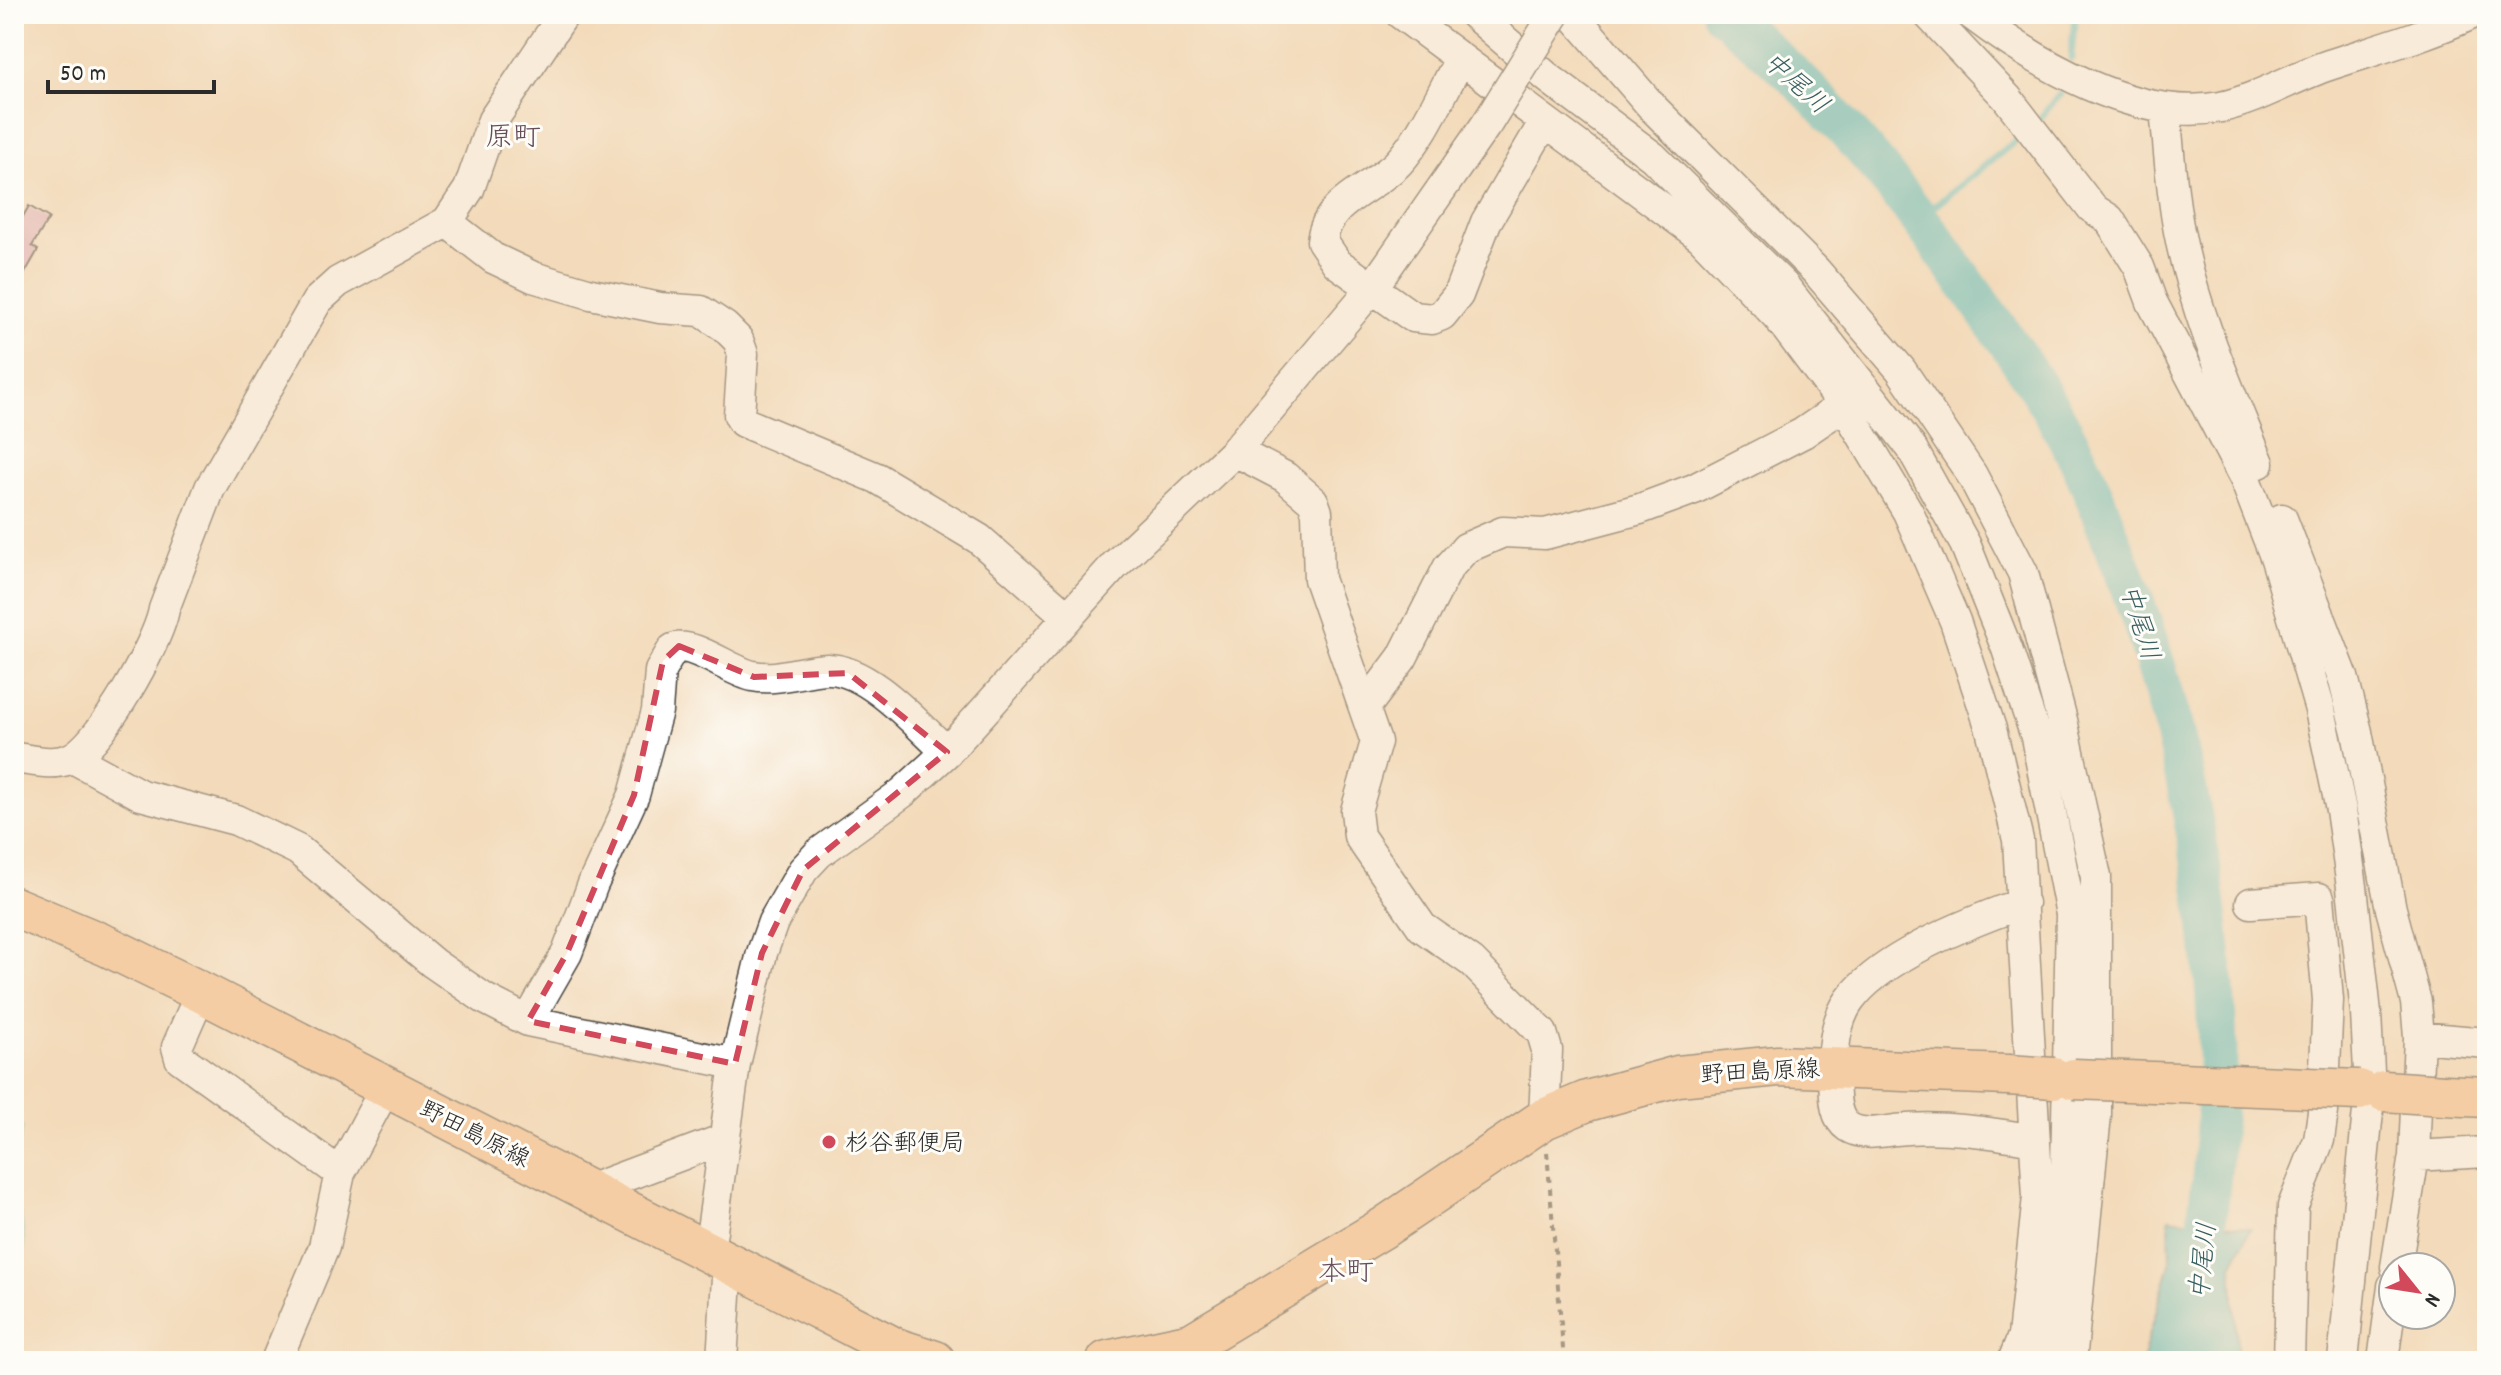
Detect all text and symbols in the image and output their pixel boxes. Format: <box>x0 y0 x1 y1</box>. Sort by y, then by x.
scale bar <box>48 44 214 94</box>
water label: 中尾川 <box>1753 45 1836 124</box>
text: 50 m <box>60 58 106 92</box>
district label: 原町 <box>485 120 541 160</box>
water label: 中尾川 <box>2109 580 2167 666</box>
street label: 野田島原線 <box>1699 1054 1821 1094</box>
street label: 野田島原線 <box>412 1093 535 1178</box>
place label: 杉谷郵便局 <box>845 1128 965 1162</box>
marker: 杉谷郵便局 <box>820 1133 838 1151</box>
water label: 中尾川 <box>2183 1221 2228 1302</box>
north arrow <box>2377 1251 2457 1331</box>
district label: 本町 <box>1318 1255 1374 1295</box>
text: N <box>2415 1287 2447 1312</box>

